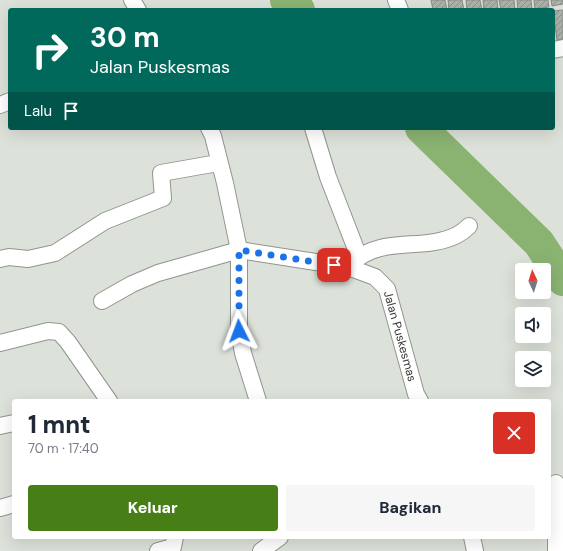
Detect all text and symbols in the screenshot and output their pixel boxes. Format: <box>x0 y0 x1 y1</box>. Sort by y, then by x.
text: 30 m <box>90 19 160 56</box>
icon: right <box>24 24 76 76</box>
text: Jalan Puskesmas <box>90 55 230 79</box>
icon: arrive <box>60 100 82 122</box>
text: Lalu <box>24 101 52 121</box>
pin <box>317 248 351 282</box>
icon: arrive <box>323 254 345 276</box>
north arrow <box>515 263 551 299</box>
map controls <box>515 263 551 387</box>
street label: Jalan Puskesmas <box>380 289 420 383</box>
button: sound <box>515 307 551 343</box>
position arrow <box>218 310 260 352</box>
button: layers <box>515 351 551 387</box>
text: 1 mnt <box>28 409 91 440</box>
button: close <box>493 412 535 454</box>
text: 70 m · 17:40 <box>28 440 99 457</box>
button: Keluar <box>28 485 278 531</box>
button: Bagikan <box>286 485 535 531</box>

